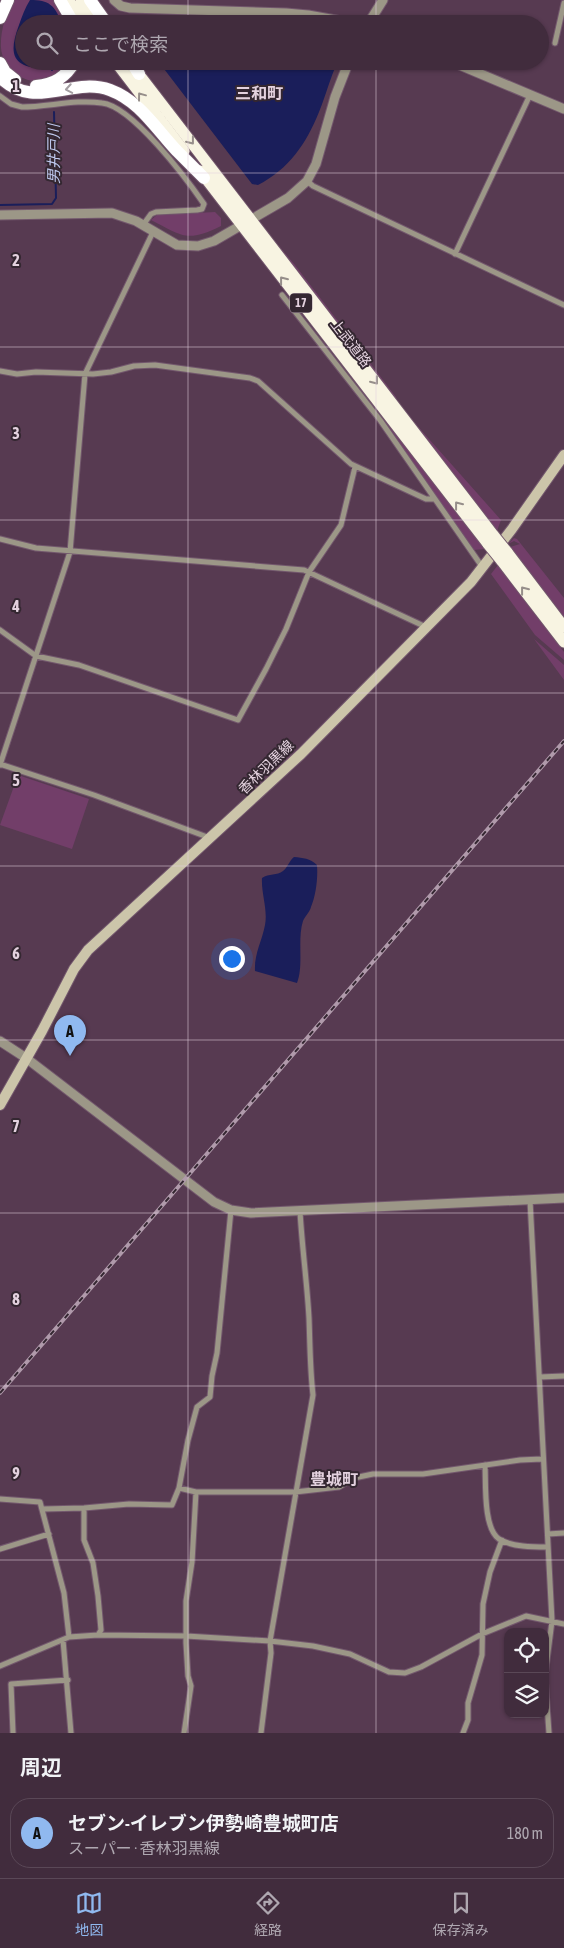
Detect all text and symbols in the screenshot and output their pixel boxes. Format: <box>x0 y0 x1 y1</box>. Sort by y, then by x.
search box <box>15 15 549 70</box>
icon: search <box>33 29 61 57</box>
text: ここで検索 <box>73 33 168 55</box>
text: 1 <box>12 77 20 95</box>
one-way arrow <box>65 84 74 94</box>
district label: 三和町 <box>235 84 283 102</box>
one-way arrow <box>139 93 147 102</box>
water label: 男井戸川 <box>45 122 62 184</box>
one-way arrow <box>185 135 193 144</box>
text: 2 <box>12 251 20 269</box>
one-way arrow <box>280 276 289 286</box>
road number: 17 <box>290 294 312 312</box>
street label: 上武道路 <box>327 316 375 370</box>
one-way arrow <box>369 375 377 384</box>
text: 3 <box>12 424 20 442</box>
one-way arrow <box>455 501 464 511</box>
one-way arrow <box>521 587 529 596</box>
text: 4 <box>11 597 20 615</box>
street label: 香林羽黒線 <box>235 737 297 797</box>
text: 5 <box>12 771 20 789</box>
text: 6 <box>12 944 20 962</box>
your location <box>219 946 245 972</box>
pin: A <box>54 1015 86 1056</box>
text: 7 <box>12 1117 20 1135</box>
text: 8 <box>12 1290 20 1308</box>
text: 9 <box>12 1464 20 1482</box>
district label: 豊城町 <box>310 1470 358 1488</box>
map controls <box>504 1628 549 1718</box>
button: locate <box>504 1628 549 1673</box>
button: layers <box>504 1673 549 1718</box>
text: 周辺 <box>20 1755 62 1779</box>
text: セブン-イレブン伊勢崎豊城町店 <box>68 1812 339 1834</box>
text: A <box>33 1824 41 1842</box>
text: 180 m <box>507 1824 543 1842</box>
text: スーパー · 香林羽黒線 <box>68 1839 220 1857</box>
tab: 地図 <box>75 1889 103 1939</box>
tab: 経路 <box>254 1889 282 1939</box>
tab: 保存済み <box>433 1889 489 1939</box>

